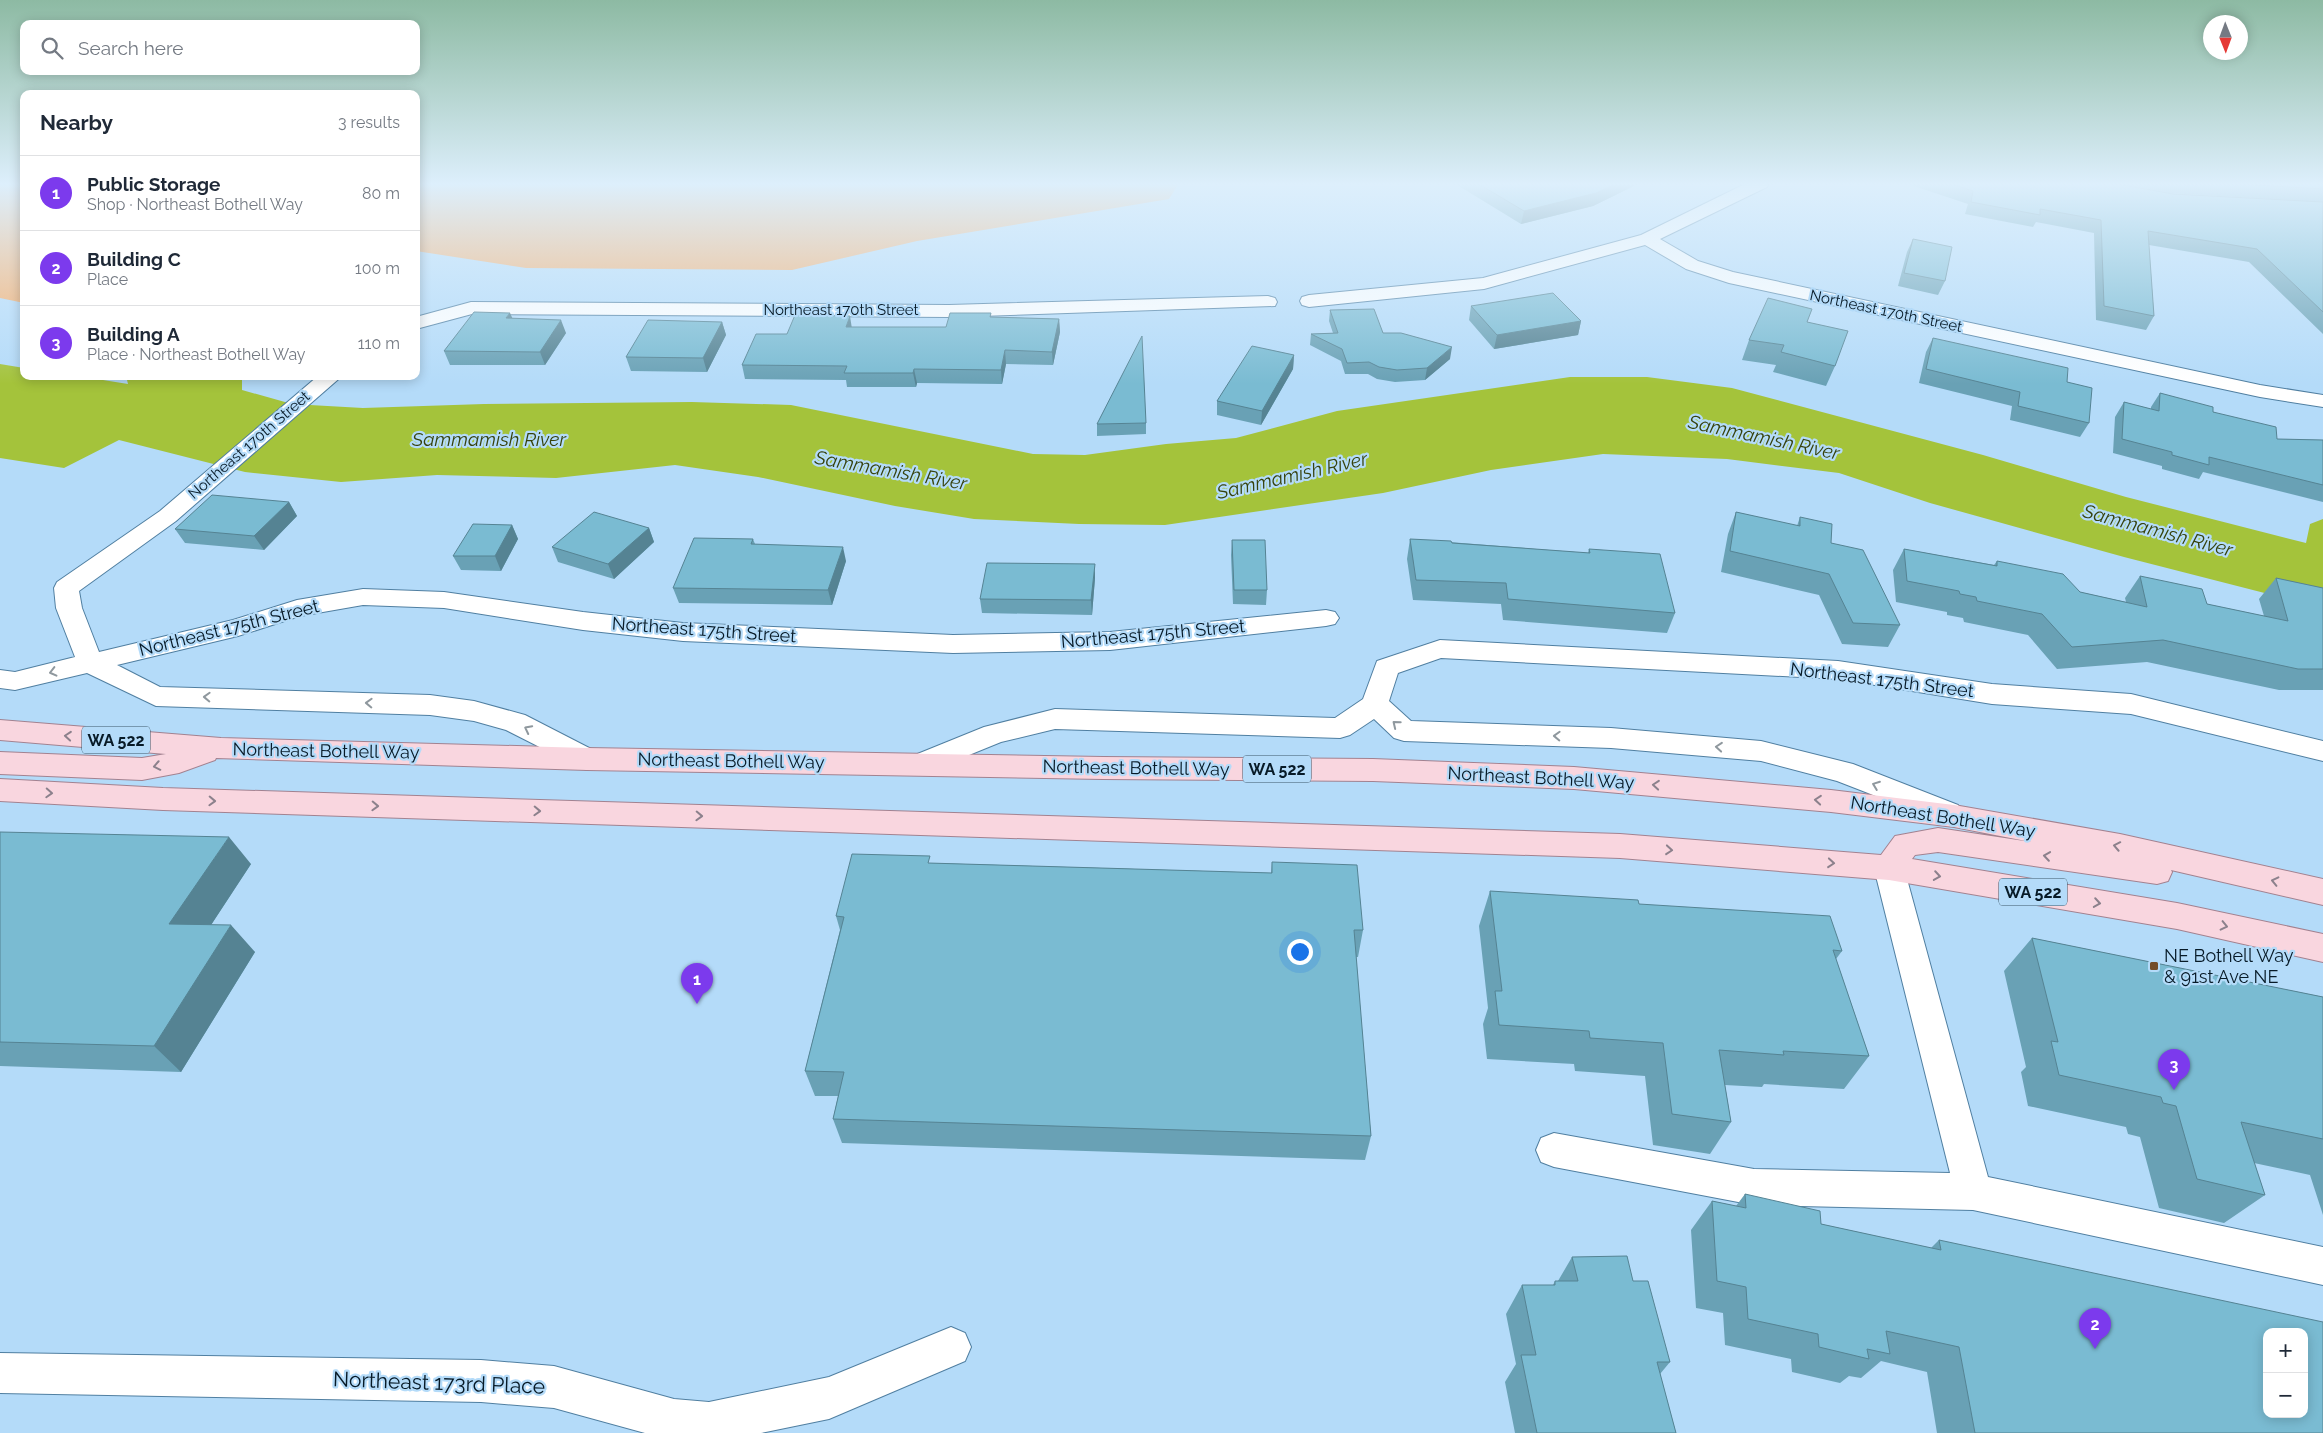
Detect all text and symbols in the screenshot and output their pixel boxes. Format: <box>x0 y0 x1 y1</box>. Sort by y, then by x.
north arrow <box>2203 15 2248 60</box>
search box <box>20 20 420 75</box>
icon: search <box>38 34 66 62</box>
text: Search here <box>78 37 184 59</box>
text: Nearby <box>40 110 113 135</box>
text: 3 results <box>338 113 400 132</box>
text: Public Storage <box>87 173 221 195</box>
text: 1 <box>52 184 60 203</box>
text: 80 m <box>362 184 400 203</box>
text: Shop · Northeast Bothell Way <box>87 195 303 214</box>
text: Building C <box>87 248 181 270</box>
text: 2 <box>51 259 61 278</box>
text: 100 m <box>355 259 400 278</box>
text: Place <box>87 270 128 289</box>
street label: Northeast 170th Street <box>1808 286 1964 336</box>
street label: Northeast 170th Street <box>763 301 919 319</box>
text: Building A <box>87 323 180 345</box>
text: 3 <box>52 334 60 353</box>
text: 110 m <box>358 334 400 353</box>
text: Place · Northeast Bothell Way <box>87 345 306 364</box>
street label: Northeast 170th Street <box>185 387 313 503</box>
water label: Sammamish River <box>1685 410 1843 464</box>
water label: Sammamish River <box>411 428 567 450</box>
water label: Sammamish River <box>812 446 970 494</box>
water label: Sammamish River <box>1214 447 1371 503</box>
water label: Sammamish River <box>2080 499 2237 561</box>
street label: Northeast 175th Street <box>137 595 321 660</box>
street label: Northeast 175th Street <box>611 613 797 646</box>
street label: Northeast 175th Street <box>1060 615 1246 652</box>
street label: Northeast 175th Street <box>1789 658 1975 701</box>
one-way arrow <box>48 666 57 677</box>
one-way arrow <box>202 692 210 703</box>
one-way arrow <box>365 697 373 708</box>
one-way arrow <box>1393 721 1402 730</box>
one-way arrow <box>524 725 533 735</box>
road number: WA 522 <box>82 726 150 754</box>
one-way arrow <box>63 731 71 742</box>
one-way arrow <box>1552 731 1560 742</box>
street label: Northeast Bothell Way <box>232 738 420 763</box>
one-way arrow <box>1714 742 1722 753</box>
street label: Northeast Bothell Way <box>637 748 825 773</box>
street label: Northeast Bothell Way <box>1042 755 1230 780</box>
road number: WA 522 <box>1243 756 1311 782</box>
one-way arrow <box>153 761 162 771</box>
street label: Northeast Bothell Way <box>1447 762 1635 793</box>
one-way arrow <box>1652 780 1660 791</box>
one-way arrow <box>1872 781 1881 791</box>
one-way arrow <box>45 787 53 798</box>
street label: Northeast Bothell Way <box>1849 792 2037 842</box>
one-way arrow <box>1814 794 1822 805</box>
one-way arrow <box>208 796 216 806</box>
one-way arrow <box>371 801 379 811</box>
one-way arrow <box>533 806 541 817</box>
one-way arrow <box>696 811 704 822</box>
one-way arrow <box>2112 841 2121 852</box>
one-way arrow <box>1665 844 1673 855</box>
one-way arrow <box>2043 851 2051 862</box>
one-way arrow <box>1827 857 1835 868</box>
one-way arrow <box>1933 870 1941 881</box>
one-way arrow <box>2271 876 2280 887</box>
road number: WA 522 <box>1999 879 2067 906</box>
one-way arrow <box>2093 897 2101 907</box>
one-way arrow <box>2220 920 2229 931</box>
your location <box>1287 939 1313 965</box>
place label: NE Bothell Way & 91st Ave NE <box>2164 945 2294 987</box>
marker: NE Bothell Way & 91st Ave NE <box>2148 960 2160 972</box>
pin: 1 <box>681 963 713 1004</box>
pin: 3 <box>2158 1049 2190 1090</box>
pin: 2 <box>2079 1308 2111 1349</box>
map controls <box>2263 1328 2308 1418</box>
button: + <box>2263 1328 2308 1373</box>
street label: Northeast 173rd Place <box>333 1366 546 1399</box>
button: − <box>2263 1373 2308 1418</box>

